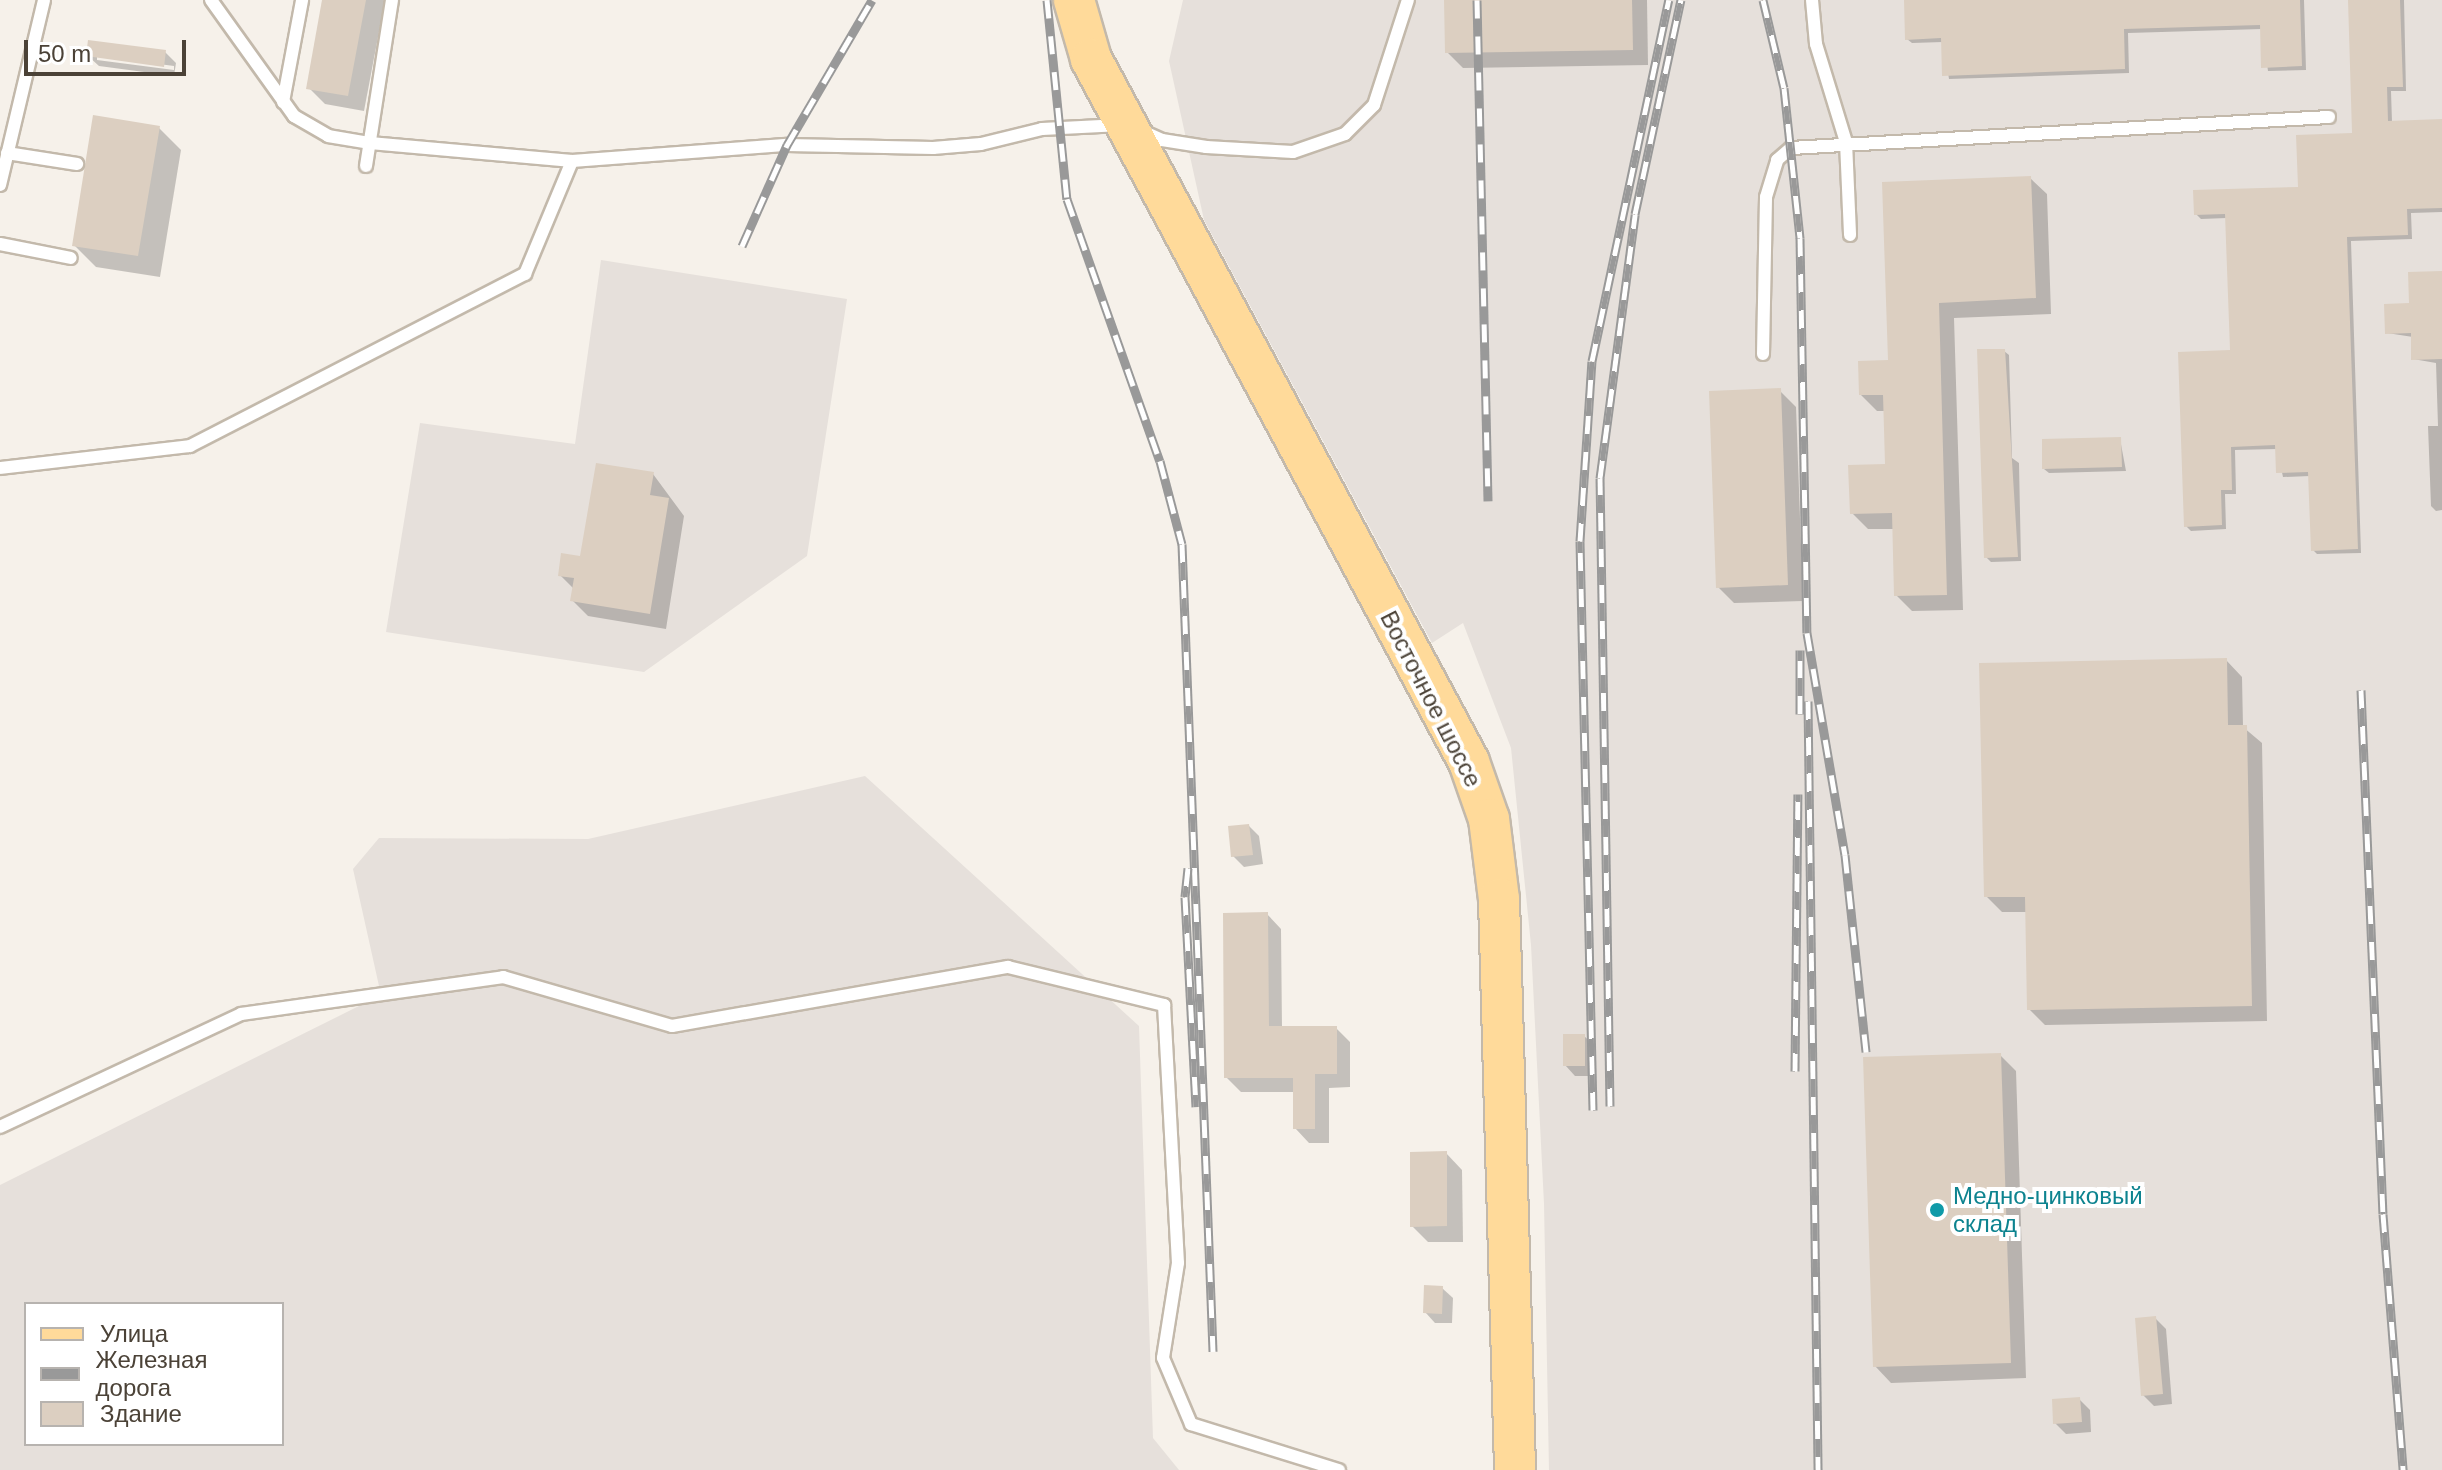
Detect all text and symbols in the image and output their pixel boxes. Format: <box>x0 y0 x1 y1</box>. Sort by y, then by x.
scale bar <box>28 24 190 74</box>
text: 50 m <box>38 40 91 67</box>
street label: Восточное шоссе <box>1374 606 1488 792</box>
place label: Медно-цинковый склад <box>1953 1182 2143 1238</box>
marker: Медно-цинковый склад <box>1928 1201 1946 1219</box>
legend <box>24 1302 284 1446</box>
text: Улица <box>100 1320 168 1347</box>
text: Железная дорога <box>96 1346 207 1401</box>
text: Здание <box>100 1400 182 1427</box>

